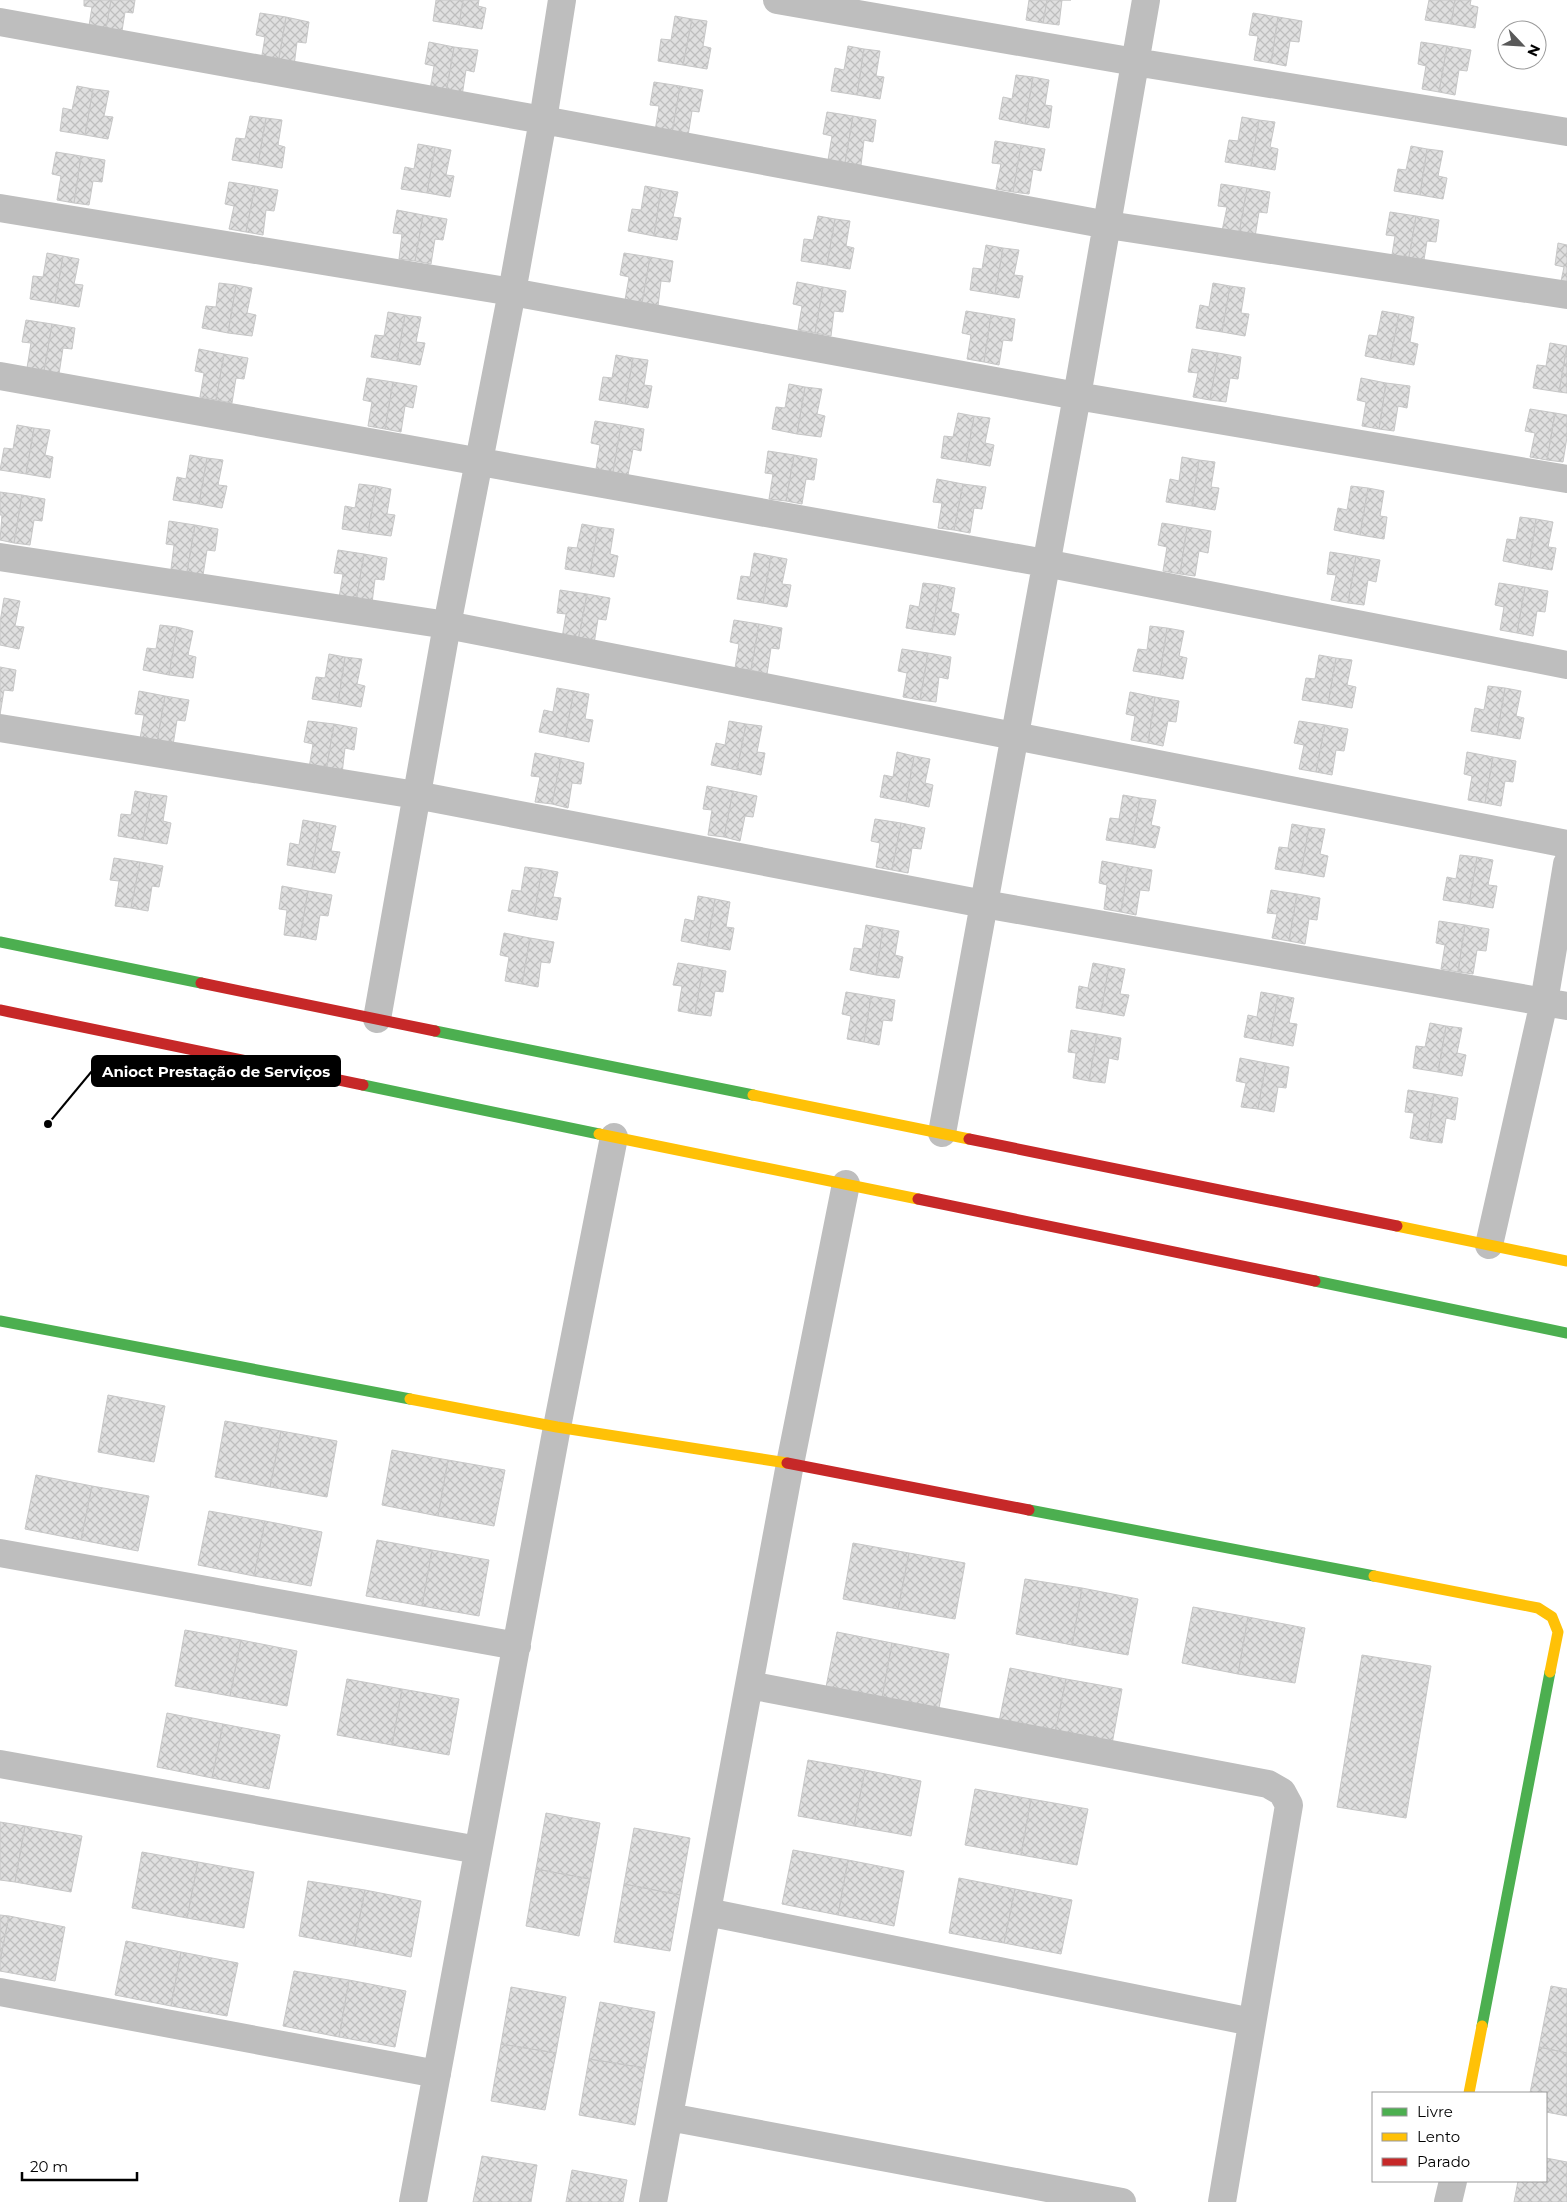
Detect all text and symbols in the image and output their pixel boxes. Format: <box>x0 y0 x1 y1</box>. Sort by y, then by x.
north arrow <box>1497 20 1547 70</box>
text: N <box>1523 42 1544 59</box>
callout: Anioct Prestação de Serviços <box>92 1056 340 1086</box>
text: Anioct Prestação de Serviços <box>101 1062 330 1081</box>
legend <box>1372 2092 1547 2182</box>
text: Livre <box>1417 2102 1453 2121</box>
text: Lento <box>1417 2127 1460 2146</box>
scale bar <box>22 2150 138 2182</box>
text: Parado <box>1417 2152 1470 2171</box>
text: 20 m <box>30 2157 68 2176</box>

